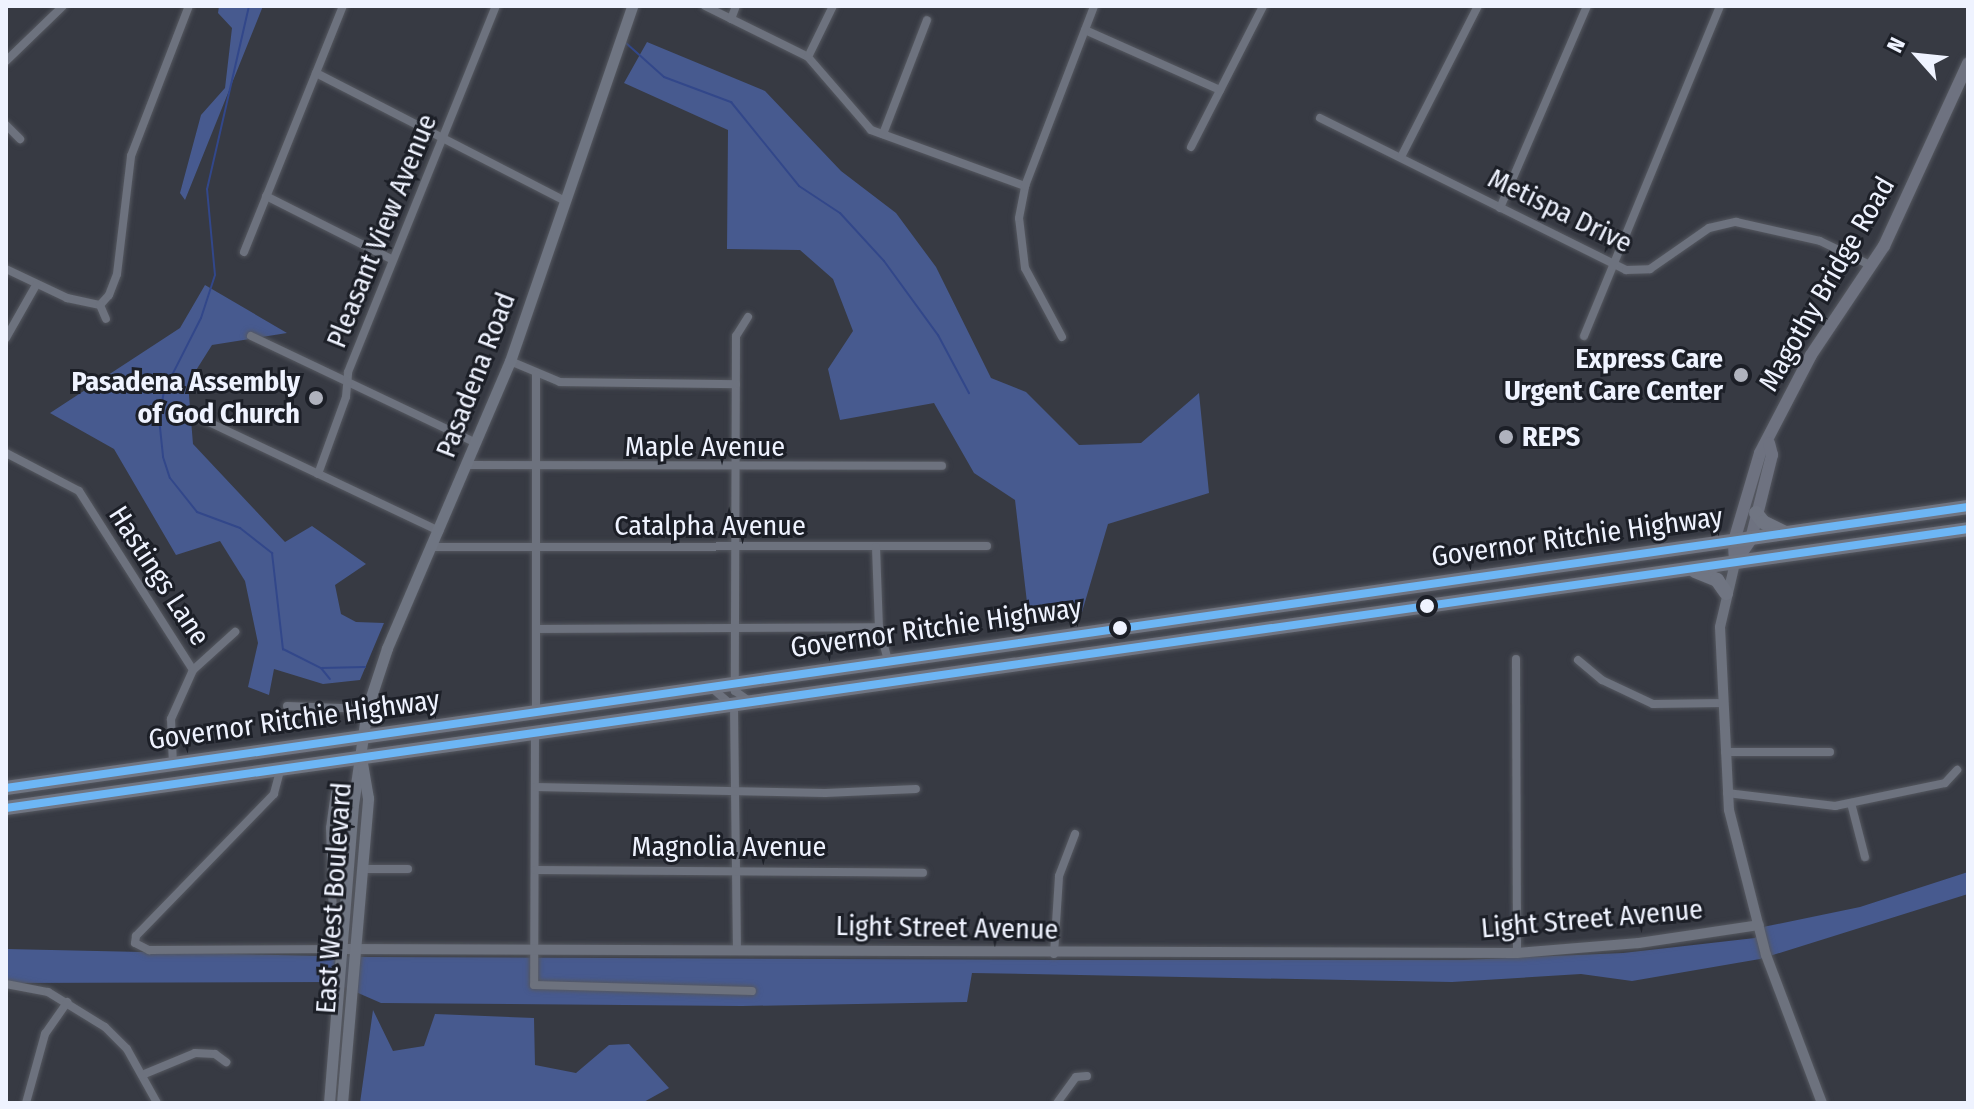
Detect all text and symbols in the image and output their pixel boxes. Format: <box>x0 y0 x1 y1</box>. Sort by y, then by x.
north arrow <box>1878 16 1958 96</box>
text: N <box>1881 33 1911 57</box>
street label: Pleasant View Avenue <box>320 109 444 353</box>
street label: Metispa Drive <box>1482 162 1638 260</box>
street label: Magothy Bridge Road <box>1752 171 1902 397</box>
street label: Pasadena Road <box>429 288 523 462</box>
place label: Express Care Urgent Care Center <box>1504 342 1723 408</box>
marker: Express Care Urgent Care Center <box>1730 364 1752 386</box>
place label: Pasadena Assembly of God Church <box>71 365 300 431</box>
marker: Pasadena Assembly of God Church <box>307 389 325 407</box>
place label: REPS <box>1522 420 1580 454</box>
marker: REPS <box>1497 428 1515 446</box>
street label: Maple Avenue <box>625 430 785 464</box>
street label: Hastings Lane <box>101 500 217 652</box>
street label: Governor Ritchie Highway <box>1429 500 1725 574</box>
street label: Catalpha Avenue <box>614 509 806 543</box>
street label: Governor Ritchie Highway <box>788 591 1084 665</box>
unlabelled marker <box>1419 598 1435 614</box>
unlabelled marker <box>1112 620 1128 636</box>
street label: Governor Ritchie Highway <box>146 683 442 757</box>
street label: East West Boulevard <box>309 781 359 1015</box>
street label: Magnolia Avenue <box>632 830 826 864</box>
street label: Light Street Avenue <box>1480 893 1704 945</box>
street label: Light Street Avenue <box>835 909 1059 947</box>

